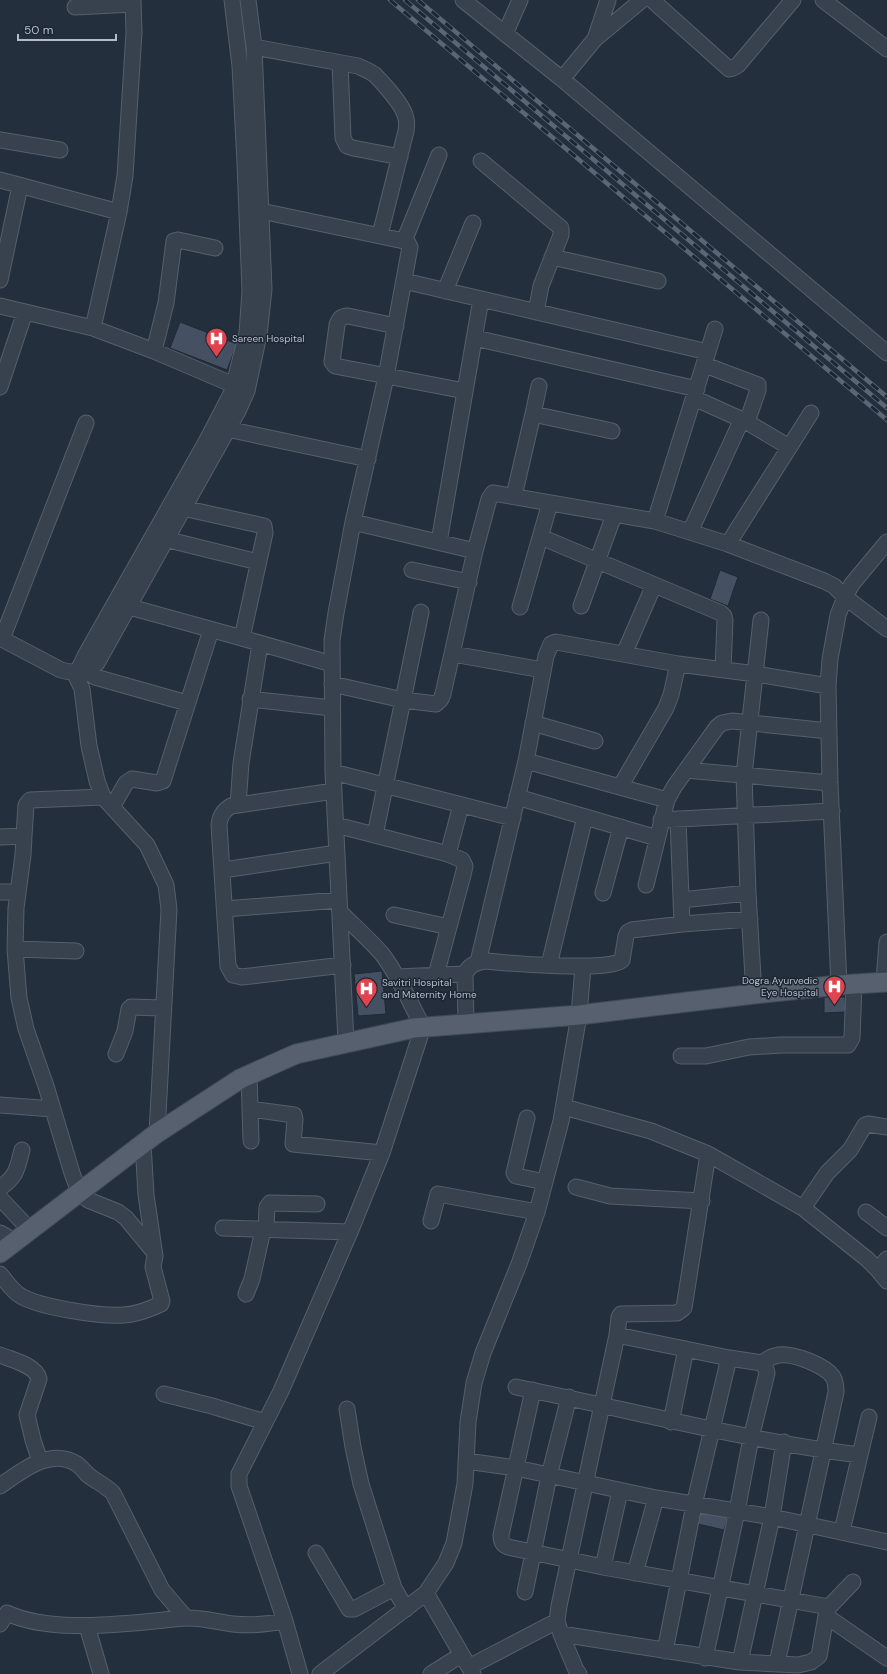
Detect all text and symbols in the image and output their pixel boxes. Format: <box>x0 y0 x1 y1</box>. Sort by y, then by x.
scale bar <box>18 16 116 42</box>
text: 50 m <box>24 22 53 38</box>
hospital icon: Sareen Hospital <box>203 325 229 358</box>
place label: Sareen Hospital <box>232 332 305 345</box>
hospital icon: Dogra Ayurvedic Eye Hospital <box>821 973 847 1006</box>
place label: Dogra Ayurvedic Eye Hospital <box>742 974 818 999</box>
hospital icon: Savitri Hospital and Maternity Home <box>354 975 380 1008</box>
place label: Savitri Hospital and Maternity Home <box>382 976 477 1001</box>

